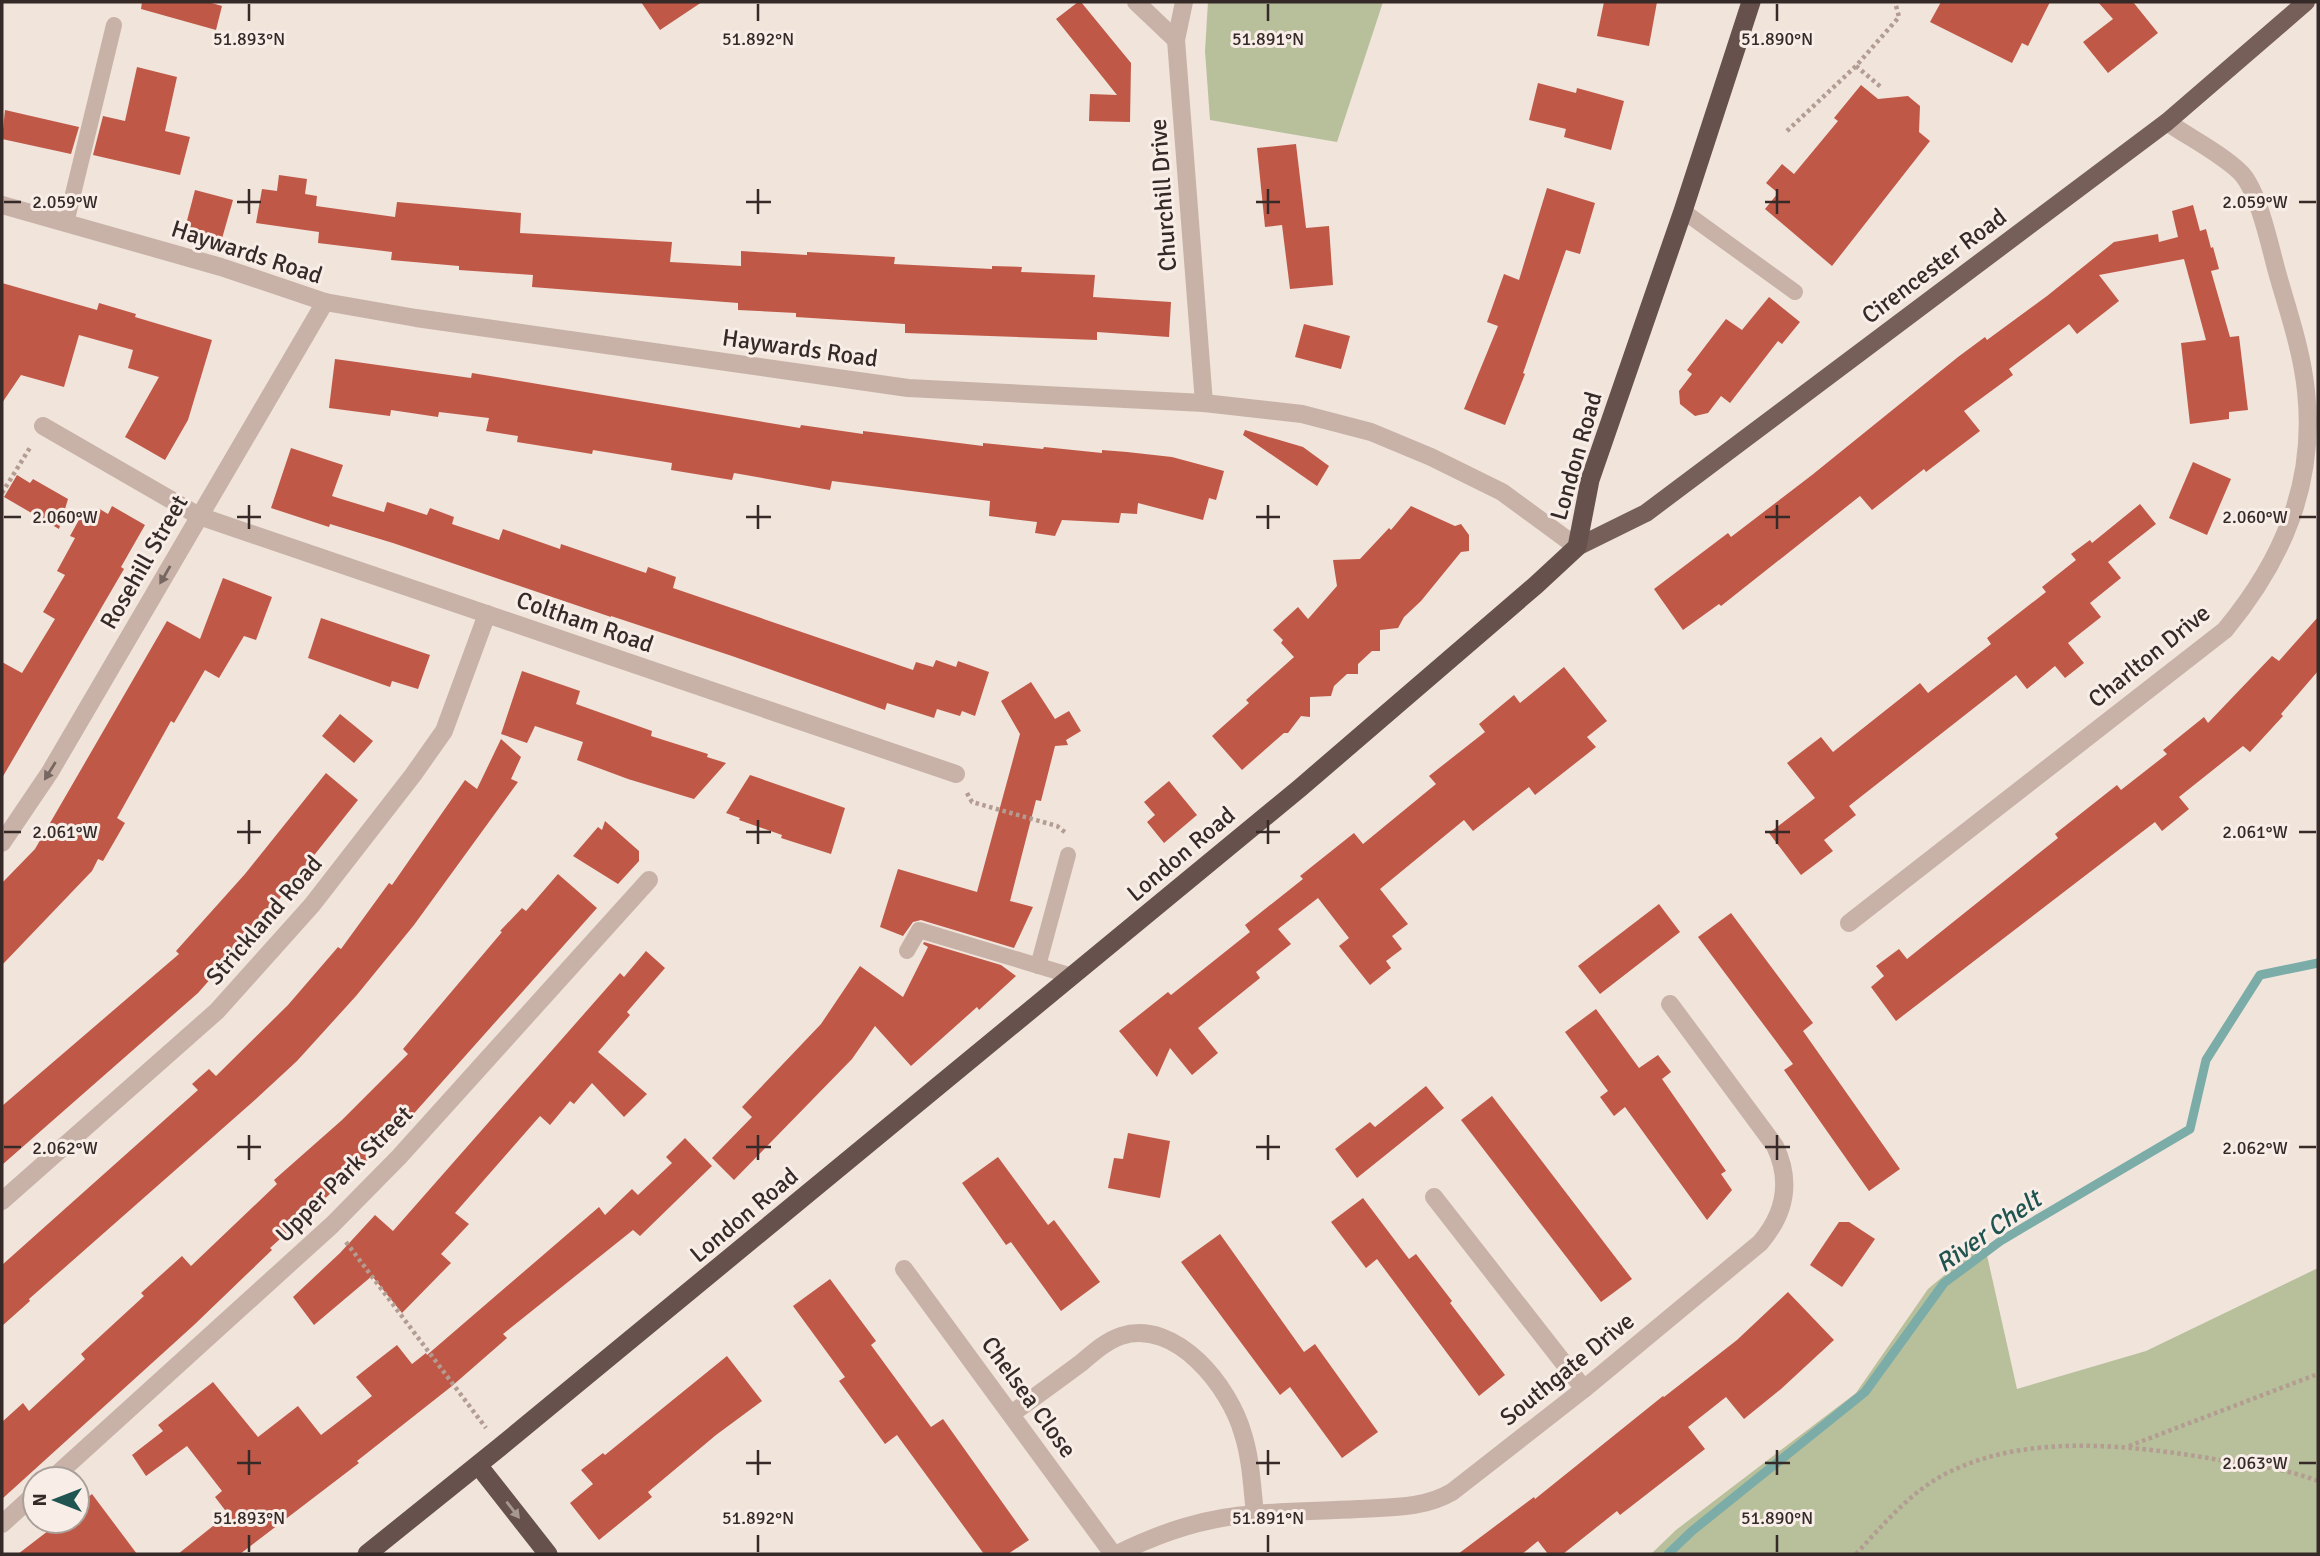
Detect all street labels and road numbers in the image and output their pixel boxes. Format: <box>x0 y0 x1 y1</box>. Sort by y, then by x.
street label: Churchill Drive <box>1143 118 1183 272</box>
street label: Cirencester Road <box>1856 202 2012 330</box>
street label: Haywards Road <box>168 213 326 291</box>
street label: Haywards Road <box>720 322 880 374</box>
street label: London Road <box>1543 388 1609 524</box>
street label: Rosehill Street <box>93 489 195 635</box>
street label: Coltham Road <box>513 585 657 659</box>
street label: Charlton Drive <box>2082 598 2216 714</box>
street label: London Road <box>1121 800 1241 908</box>
street label: Strickland Road <box>199 849 329 991</box>
street label: Upper Park Street <box>269 1099 419 1249</box>
street label: London Road <box>684 1161 804 1269</box>
street label: Southgate Drive <box>1494 1306 1640 1432</box>
street label: Chelsea Close <box>975 1330 1083 1464</box>

